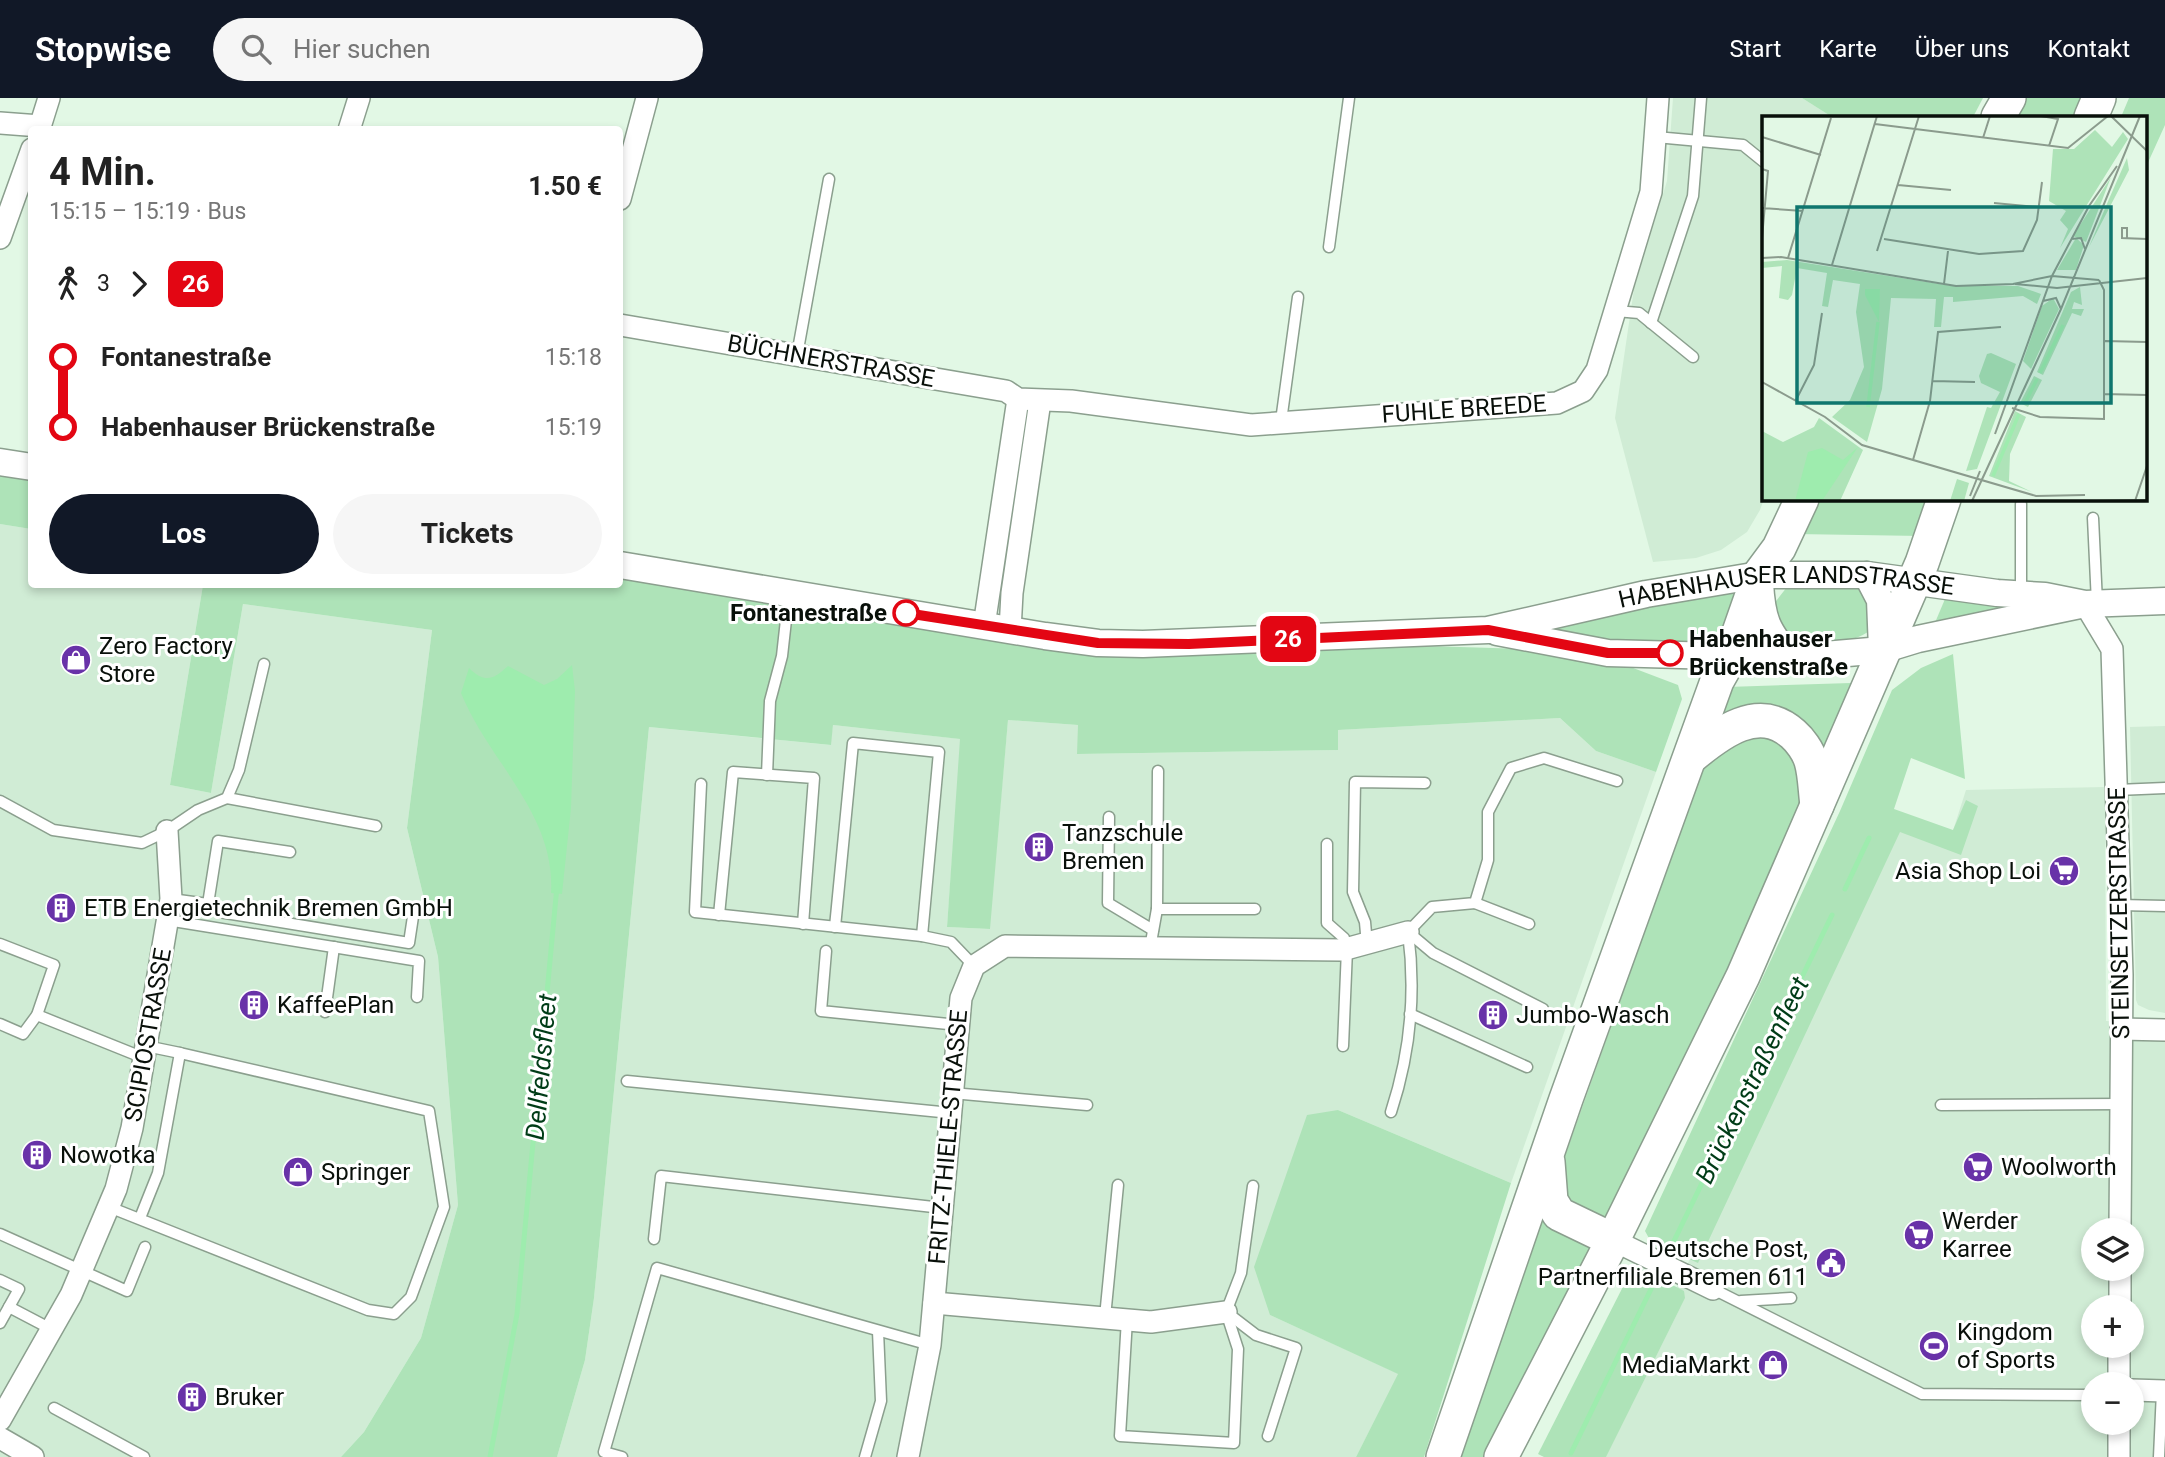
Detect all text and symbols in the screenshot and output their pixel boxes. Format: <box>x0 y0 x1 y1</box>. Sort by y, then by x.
search box <box>213 18 703 81</box>
text: Stopwise <box>35 30 171 69</box>
icon: search <box>237 30 275 68</box>
text: Hier suchen <box>293 34 431 64</box>
text: Start <box>1730 35 1781 63</box>
text: Karte <box>1819 35 1877 63</box>
text: Über uns <box>1915 35 2009 63</box>
text: Kontakt <box>2047 35 2130 63</box>
inset map <box>1762 116 2148 500</box>
text: 4 Min. <box>49 150 156 194</box>
text: 1.50 € <box>528 171 602 201</box>
text: 15:15 – 15:19 · Bus <box>49 198 246 225</box>
icon: walk <box>49 265 87 303</box>
icon: forward <box>120 265 158 303</box>
text: 3 <box>97 270 110 297</box>
text: 26 <box>182 270 209 298</box>
street label: BÜCHNERSTRASSE <box>725 329 937 393</box>
text: Fontanestraße <box>101 342 271 372</box>
text: 15:18 <box>545 344 602 371</box>
street label: FUHLE BREEDE <box>1381 389 1547 429</box>
text: Habenhauser Brückenstraße <box>101 412 435 442</box>
text: 15:19 <box>545 414 602 441</box>
button: Los <box>49 494 319 574</box>
button: Tickets <box>333 494 602 574</box>
street label: HABENHAUSER LANDSTRASSE <box>1616 561 1956 614</box>
place label: Fontanestraße <box>730 599 887 627</box>
marker: Fontanestraße <box>893 600 919 626</box>
line badge: 26 <box>1256 616 1320 662</box>
text: 26 <box>1274 625 1302 653</box>
place label: Habenhauser Brückenstraße <box>1689 625 1848 681</box>
place label: Zero Factory Store <box>99 632 234 688</box>
marker: Habenhauser Brückenstraße <box>1657 640 1683 666</box>
shop icon: Zero Factory Store <box>59 643 93 677</box>
street label: STEINSETZERSTRASSE <box>2103 787 2135 1039</box>
place label: Tanzschule Bremen <box>1062 819 1183 875</box>
building icon: Tanzschule Bremen <box>1022 830 1056 864</box>
supermarket icon: Asia Shop Loi <box>2047 854 2081 888</box>
place label: Asia Shop Loi <box>1895 857 2041 885</box>
building icon: ETB Energietechnik Bremen GmbH <box>44 891 78 925</box>
place label: ETB Energietechnik Bremen GmbH <box>84 894 453 922</box>
street label: SCIPIOSTRASSE <box>119 946 177 1124</box>
water label: Brückenstraßenfleet <box>1689 971 1815 1188</box>
building icon: KaffeePlan <box>237 988 271 1022</box>
place label: KaffeePlan <box>277 991 394 1019</box>
water label: Dellfeldsfleet <box>520 992 562 1141</box>
building icon: Jumbo-Wasch <box>1476 998 1510 1032</box>
place label: Jumbo-Wasch <box>1516 1001 1669 1029</box>
street label: FRITZ-THIELE-STRASSE <box>923 1008 973 1266</box>
building icon: Nowotka <box>20 1138 54 1172</box>
place label: Nowotka <box>60 1141 156 1169</box>
supermarket icon: Woolworth <box>1961 1150 1995 1184</box>
place label: Woolworth <box>2001 1153 2117 1181</box>
shop icon: Springer <box>281 1155 315 1189</box>
place label: Springer <box>321 1158 410 1186</box>
place label: Werder Karree <box>1942 1207 2018 1263</box>
supermarket icon: Werder Karree <box>1902 1218 1936 1252</box>
map controls <box>2081 1218 2144 1435</box>
button: layers <box>2081 1218 2144 1281</box>
place label: Deutsche Post, Partnerfiliale Bremen 611 <box>1538 1235 1808 1291</box>
public building icon: Deutsche Post, Partnerfiliale Bremen 611 <box>1814 1246 1848 1280</box>
button: + <box>2081 1295 2144 1358</box>
place label: Kingdom of Sports <box>1957 1318 2055 1374</box>
sports icon: Kingdom of Sports <box>1917 1329 1951 1363</box>
shop icon: MediaMarkt <box>1756 1348 1790 1382</box>
place label: MediaMarkt <box>1622 1351 1750 1379</box>
button: − <box>2081 1372 2144 1435</box>
building icon: Bruker <box>175 1380 209 1414</box>
place label: Bruker <box>215 1383 284 1411</box>

